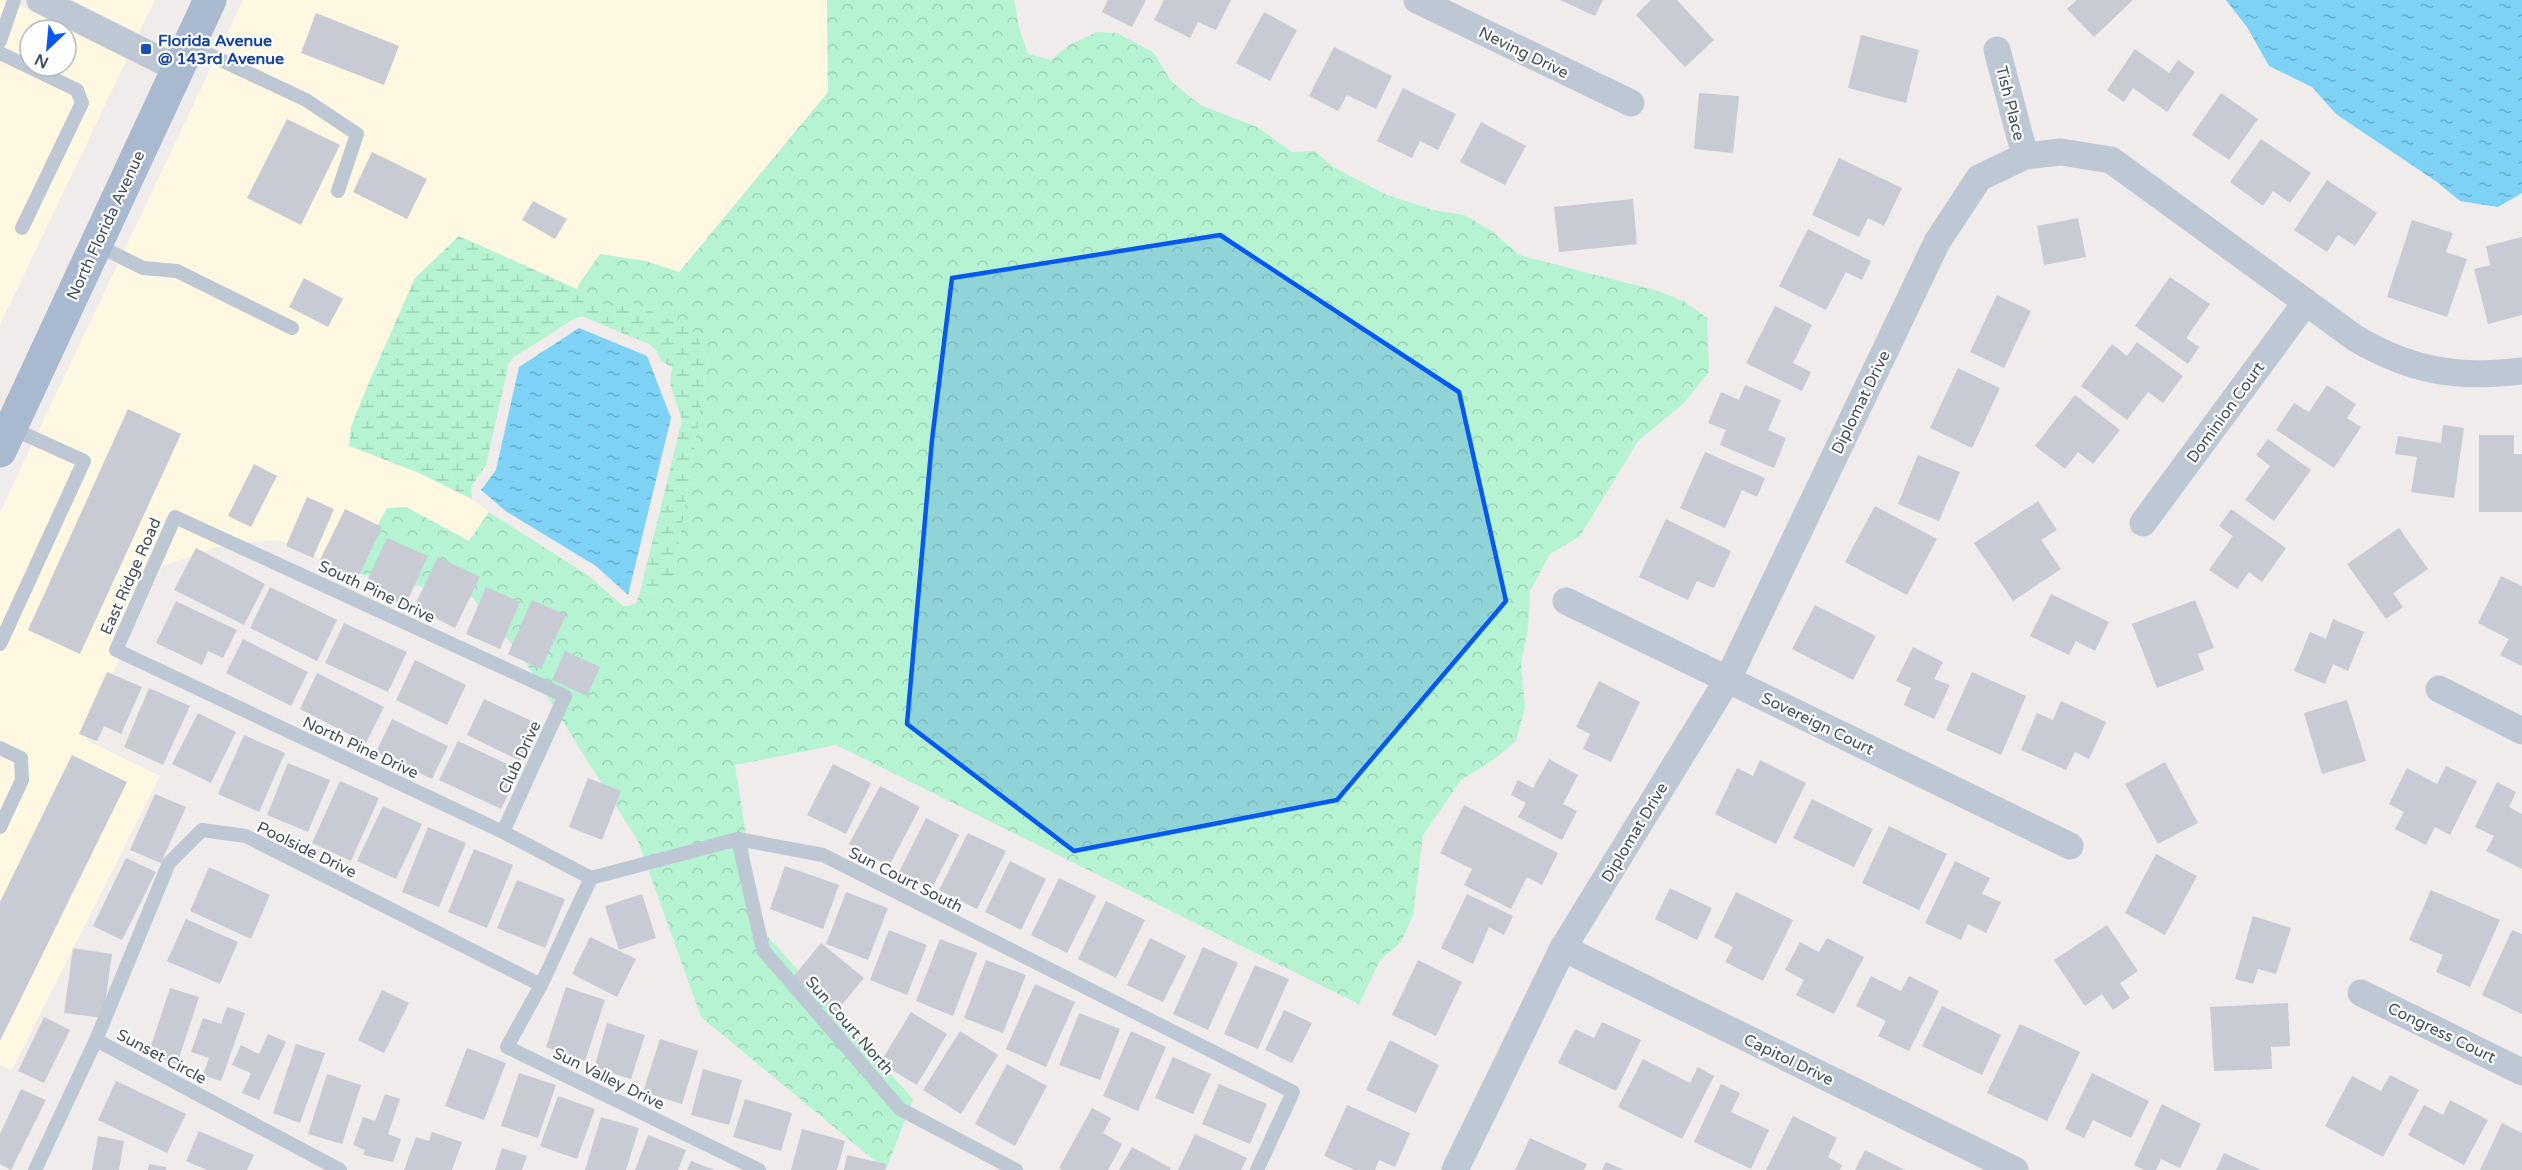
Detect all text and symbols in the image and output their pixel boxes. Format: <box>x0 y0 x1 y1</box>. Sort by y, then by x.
north arrow <box>18 18 78 78</box>
street label: Neving Drive <box>1475 23 1572 83</box>
place label: Florida Avenue @ 143rd Avenue <box>158 31 284 69</box>
marker: Florida Avenue @ 143rd Avenue <box>139 42 153 56</box>
text: N <box>32 49 52 72</box>
street label: Tish Place <box>1991 64 2029 143</box>
street label: North Florida Avenue <box>63 148 149 303</box>
street label: Diplomat Drive <box>1827 347 1895 458</box>
street label: Dominion Court <box>2182 358 2269 467</box>
street label: East Ridge Road <box>96 515 166 638</box>
street label: South Pine Drive <box>315 556 438 628</box>
street label: Sovereign Court <box>1758 688 1877 760</box>
street label: North Pine Drive <box>299 712 422 783</box>
street label: Club Drive <box>494 718 546 797</box>
street label: Diplomat Drive <box>1597 779 1672 886</box>
street label: Poolside Drive <box>253 817 360 883</box>
street label: Sun Court South <box>845 843 966 917</box>
street label: Sun Court North <box>801 972 898 1079</box>
street label: Congress Court <box>2384 998 2499 1068</box>
street label: Sunset Circle <box>113 1025 210 1089</box>
street label: Capitol Drive <box>1740 1030 1837 1090</box>
street label: Sun Valley Drive <box>549 1043 668 1115</box>

